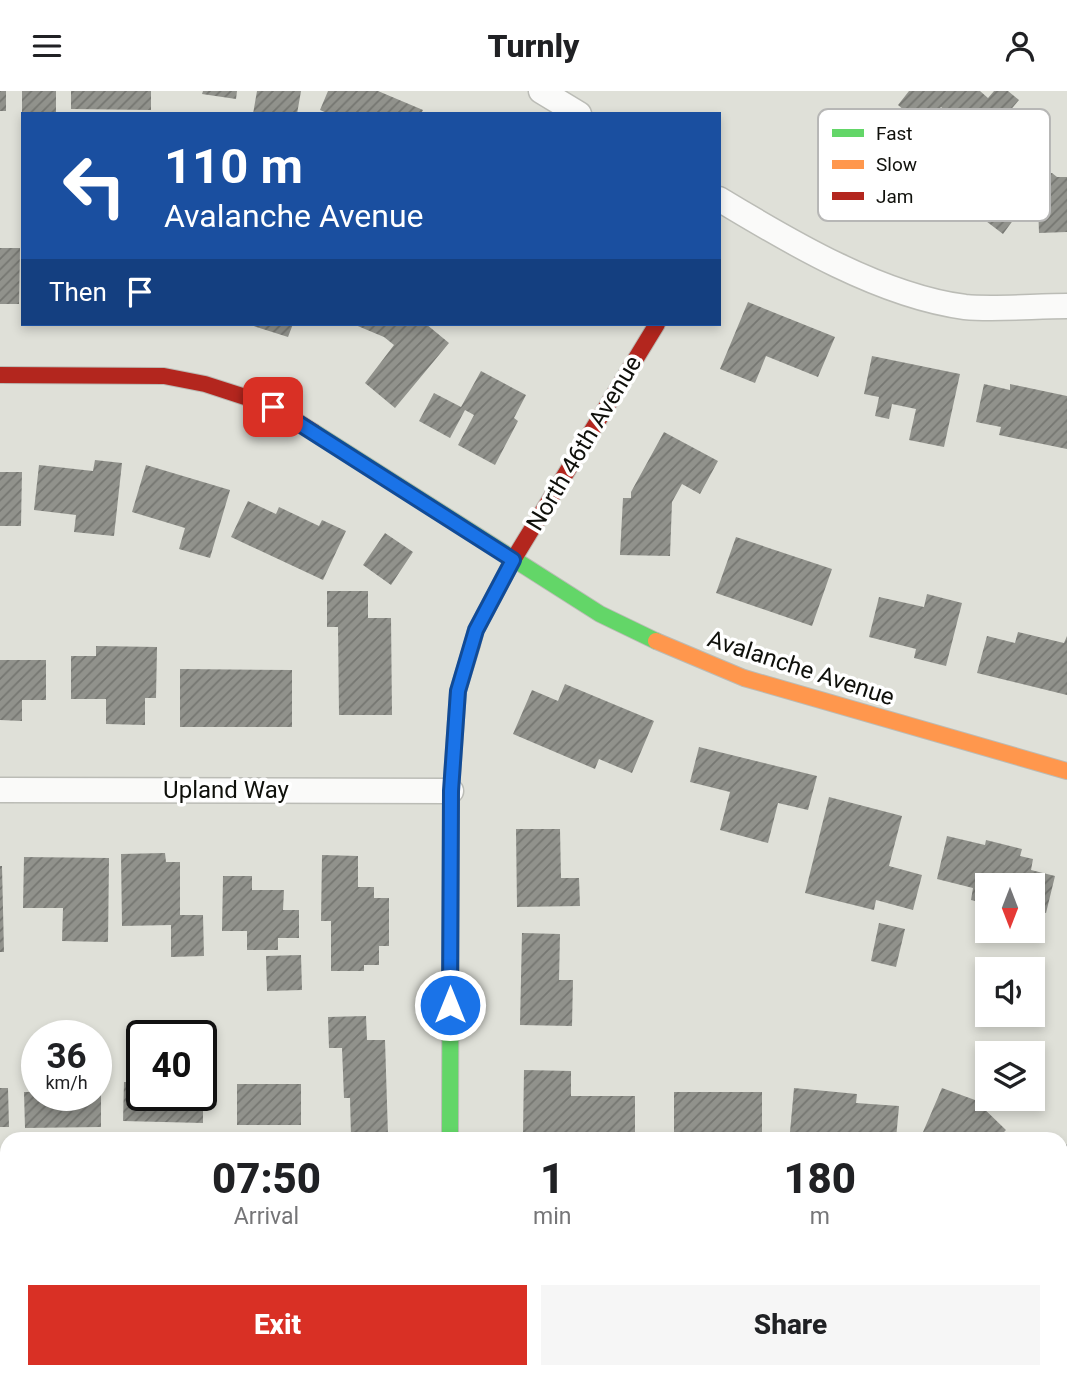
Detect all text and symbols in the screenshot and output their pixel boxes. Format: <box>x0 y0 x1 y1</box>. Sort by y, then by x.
icon: menu <box>28 27 66 65</box>
text: Turnly <box>488 27 579 65</box>
icon: person <box>1001 27 1039 65</box>
legend <box>818 109 1050 221</box>
text: Fast <box>876 122 913 145</box>
text: 110 m <box>164 138 303 195</box>
icon: left <box>49 140 140 231</box>
text: Slow <box>876 153 917 176</box>
text: Jam <box>876 185 913 208</box>
text: Avalanche Avenue <box>164 197 424 235</box>
icon: arrive <box>121 273 159 311</box>
text: Then <box>49 277 107 307</box>
street label: North 46th Avenue <box>521 350 647 536</box>
pin <box>243 377 303 437</box>
icon: arrive <box>254 388 292 426</box>
street label: Avalanche Avenue <box>704 625 898 711</box>
street label: Upland Way <box>163 776 290 804</box>
north arrow <box>975 873 1045 943</box>
map controls <box>975 873 1045 1111</box>
button: sound <box>975 957 1045 1027</box>
position arrow <box>413 968 487 1042</box>
speed limit sign: 40 <box>126 1020 217 1111</box>
text: 36 <box>46 1036 87 1077</box>
button: layers <box>975 1041 1045 1111</box>
text: km/h <box>45 1072 88 1093</box>
text: 07:50 <box>212 1154 321 1203</box>
text: 1 <box>540 1154 564 1203</box>
text: 180 <box>783 1154 856 1203</box>
text: Arrival <box>234 1203 299 1230</box>
text: min <box>533 1203 571 1230</box>
text: m <box>810 1203 830 1230</box>
button: Exit <box>28 1285 527 1365</box>
button: Share <box>541 1285 1040 1365</box>

